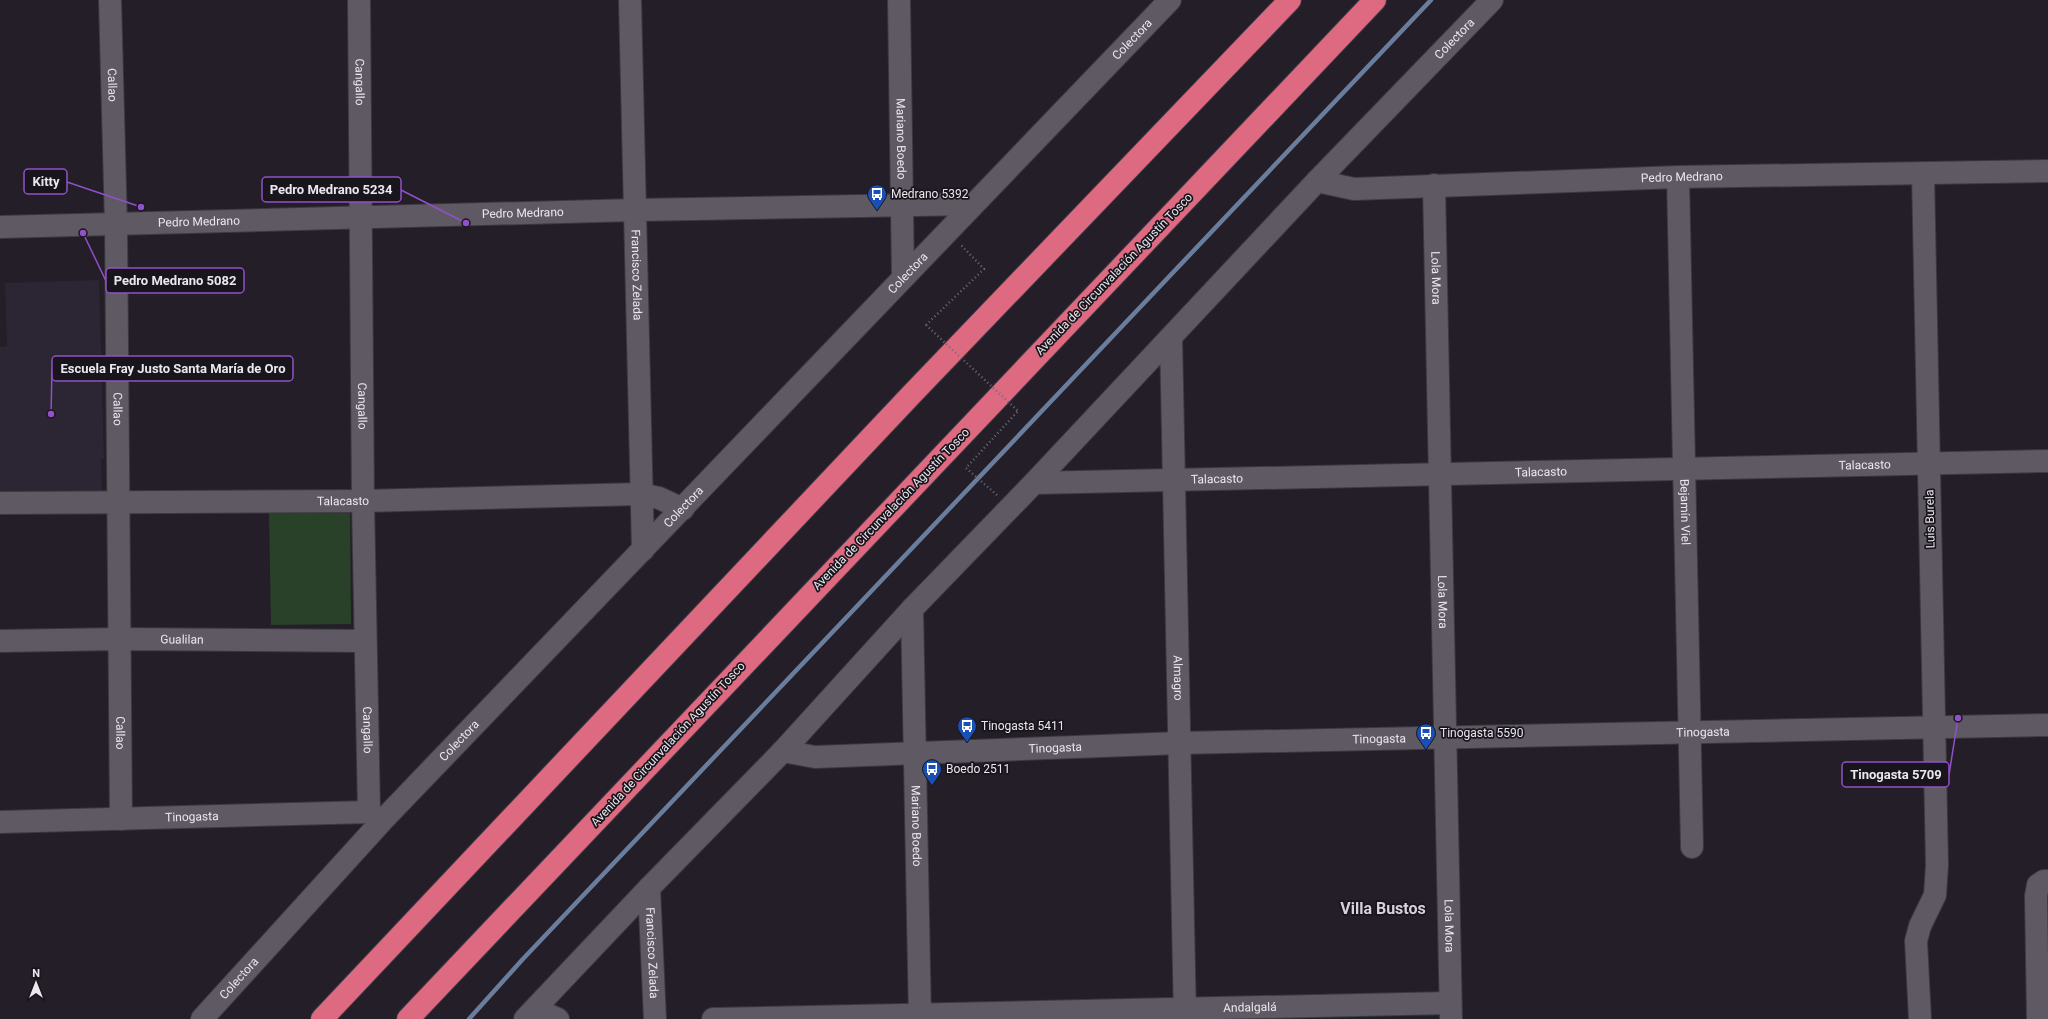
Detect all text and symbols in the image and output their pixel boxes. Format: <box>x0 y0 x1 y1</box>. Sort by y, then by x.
street label: Colectora <box>1432 15 1477 62</box>
street label: Colectora <box>1109 16 1155 63</box>
street label: Cangallo <box>352 58 367 106</box>
street label: Callao <box>105 68 120 102</box>
street label: Mariano Boedo <box>893 98 909 180</box>
callout: Kitty <box>24 169 67 194</box>
street label: Pedro Medrano <box>1641 169 1723 185</box>
text: Kitty <box>32 174 60 189</box>
callout: Pedro Medrano 5234 <box>262 177 401 202</box>
text: Pedro Medrano 5234 <box>270 182 393 197</box>
bus stop icon: Medrano 5392 <box>866 183 888 211</box>
place label: Medrano 5392 <box>891 187 969 201</box>
street label: Avenida de Circunvalación Agustín Tosco <box>1033 190 1195 358</box>
street label: Pedro Medrano <box>482 205 564 221</box>
street label: Pedro Medrano <box>158 214 240 230</box>
street label: Francisco Zelada <box>628 229 645 321</box>
street label: Colectora <box>885 250 931 296</box>
street label: Lola Mora <box>1428 251 1443 305</box>
callout: Pedro Medrano 5082 <box>106 268 244 293</box>
text: Pedro Medrano 5082 <box>114 273 236 288</box>
callout: Escuela Fray Justo Santa María de Oro <box>52 356 293 381</box>
text: Escuela Fray Justo Santa María de Oro <box>61 361 285 376</box>
street label: Cangallo <box>355 382 369 430</box>
street label: Callao <box>110 392 125 426</box>
street label: Avenida de Circunvalación Agustín Tosco <box>810 425 972 593</box>
street label: Talacasto <box>1839 457 1891 473</box>
street label: Talacasto <box>1515 464 1567 480</box>
street label: Talacasto <box>1191 471 1243 487</box>
street label: Bejamín Viel <box>1677 479 1693 545</box>
street label: Colectora <box>661 484 706 530</box>
street label: Luis Burela <box>1922 489 1938 549</box>
street label: Talacasto <box>317 494 369 508</box>
street label: Lola Mora <box>1435 575 1450 629</box>
street label: Gualilan <box>160 632 204 647</box>
street label: Almagro <box>1171 655 1185 701</box>
street label: Avenida de Circunvalación Agustín Tosco <box>588 659 748 829</box>
street label: Cangallo <box>360 706 375 754</box>
bus stop icon: Tinogasta 5411 <box>956 715 978 743</box>
street label: Callao <box>113 716 127 750</box>
street label: Colectora <box>436 717 482 764</box>
place label: Tinogasta 5411 <box>981 719 1064 733</box>
bus stop icon: Tinogasta 5590 <box>1415 722 1437 750</box>
street label: Tinogasta <box>1676 725 1730 740</box>
place label: Tinogasta 5590 <box>1440 726 1524 740</box>
street label: Tinogasta <box>1352 731 1406 746</box>
street label: Tinogasta <box>1028 740 1082 756</box>
bus stop icon: Boedo 2511 <box>921 758 943 786</box>
place label: Boedo 2511 <box>946 762 1010 776</box>
callout: Tinogasta 5709 <box>1842 762 1949 787</box>
text: Tinogasta 5709 <box>1850 767 1942 782</box>
street label: Mariano Boedo <box>908 785 924 867</box>
street label: Tinogasta <box>165 809 219 825</box>
district label: Villa Bustos <box>1340 899 1426 918</box>
street label: Lola Mora <box>1442 899 1457 953</box>
street label: Francisco Zelada <box>643 907 661 999</box>
street label: Colectora <box>217 955 261 1002</box>
north arrow <box>16 963 56 1003</box>
text: N <box>32 967 40 980</box>
street label: Andalgalá <box>1223 1000 1277 1015</box>

